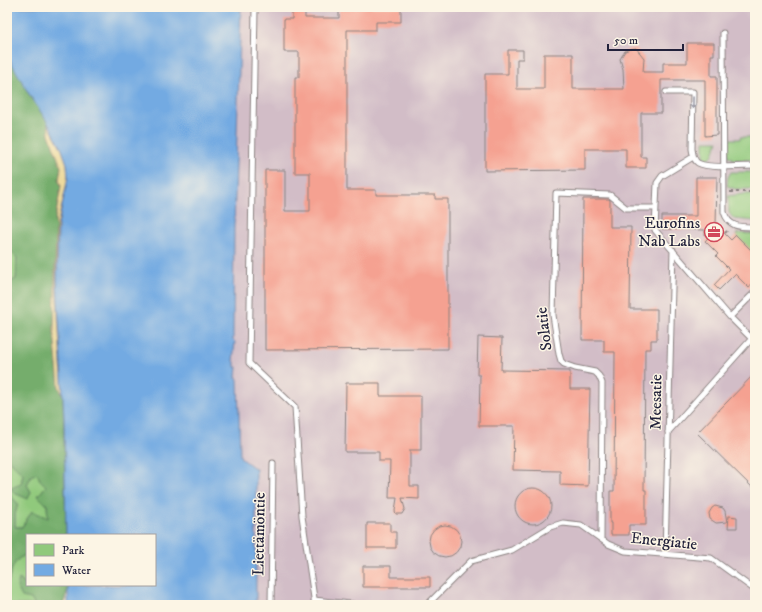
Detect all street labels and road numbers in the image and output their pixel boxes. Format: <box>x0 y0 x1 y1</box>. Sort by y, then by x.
street label: Solatie <box>531 306 557 352</box>
street label: Meesatie <box>646 374 666 430</box>
street label: Liettämöntie <box>248 492 270 576</box>
street label: Energiatie <box>630 528 699 554</box>

